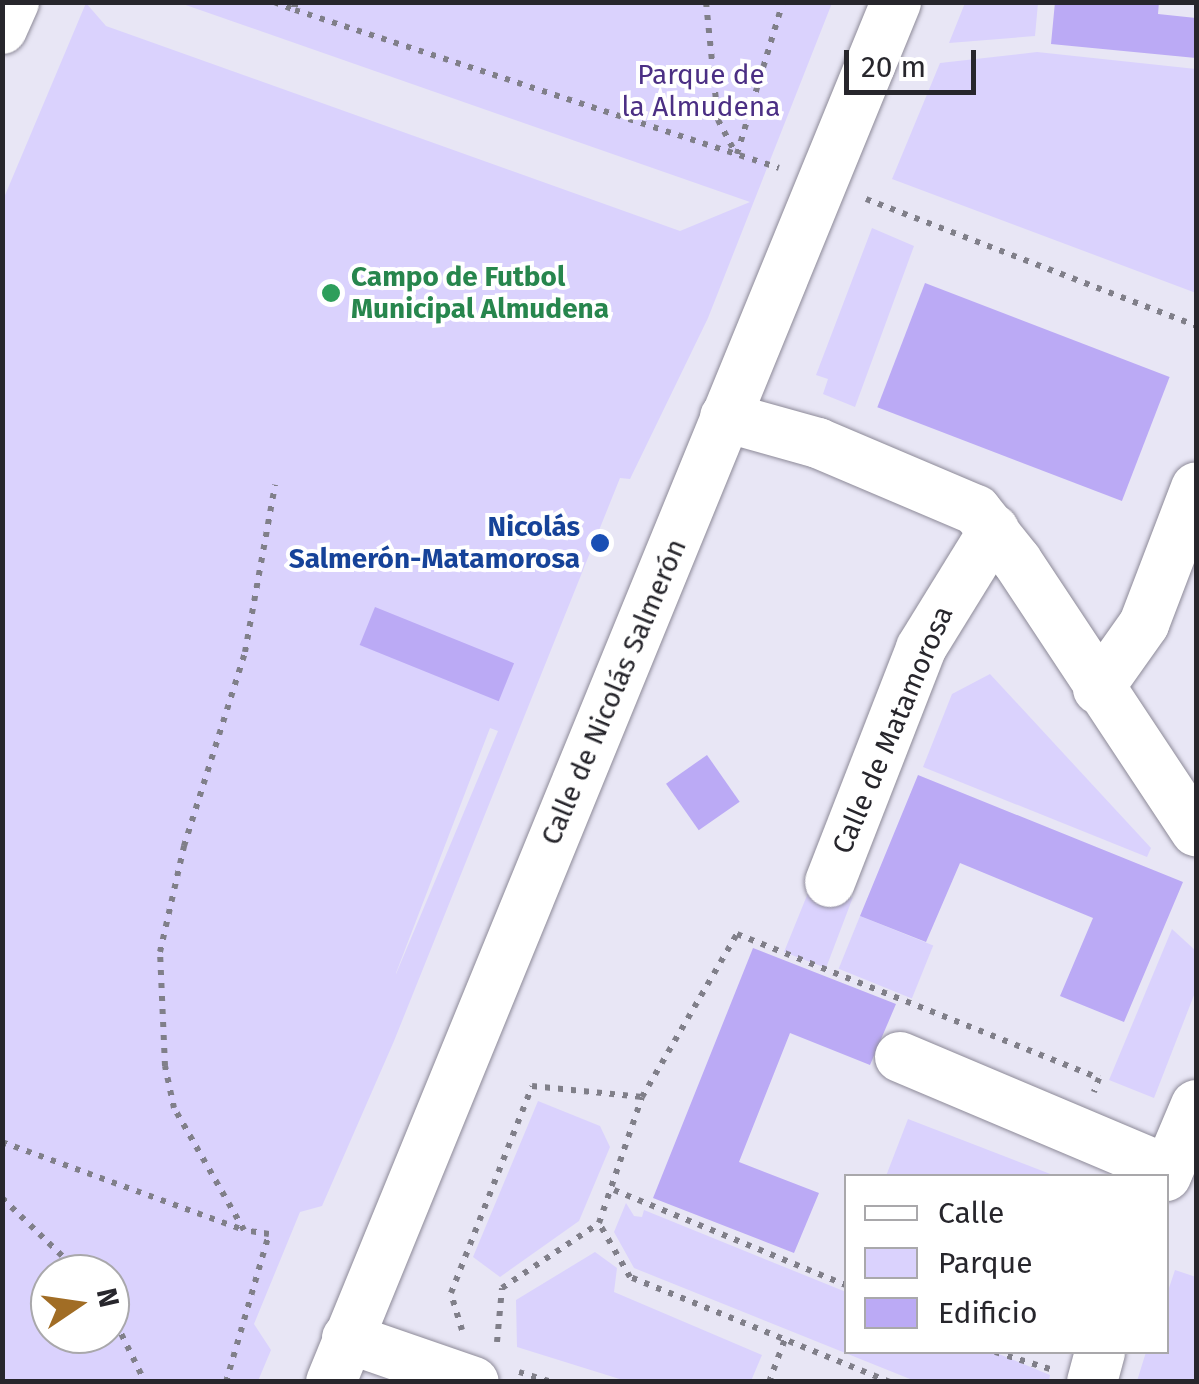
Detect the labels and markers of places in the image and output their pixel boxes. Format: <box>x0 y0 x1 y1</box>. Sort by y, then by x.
place label: Campo de Futbol Municipal Almudena <box>351 260 609 326</box>
marker: Campo de Futbol Municipal Almudena <box>320 282 342 304</box>
place label: Nicolás Salmerón-Matamorosa <box>289 510 580 576</box>
marker: Nicolás Salmerón-Matamorosa <box>589 532 611 554</box>

